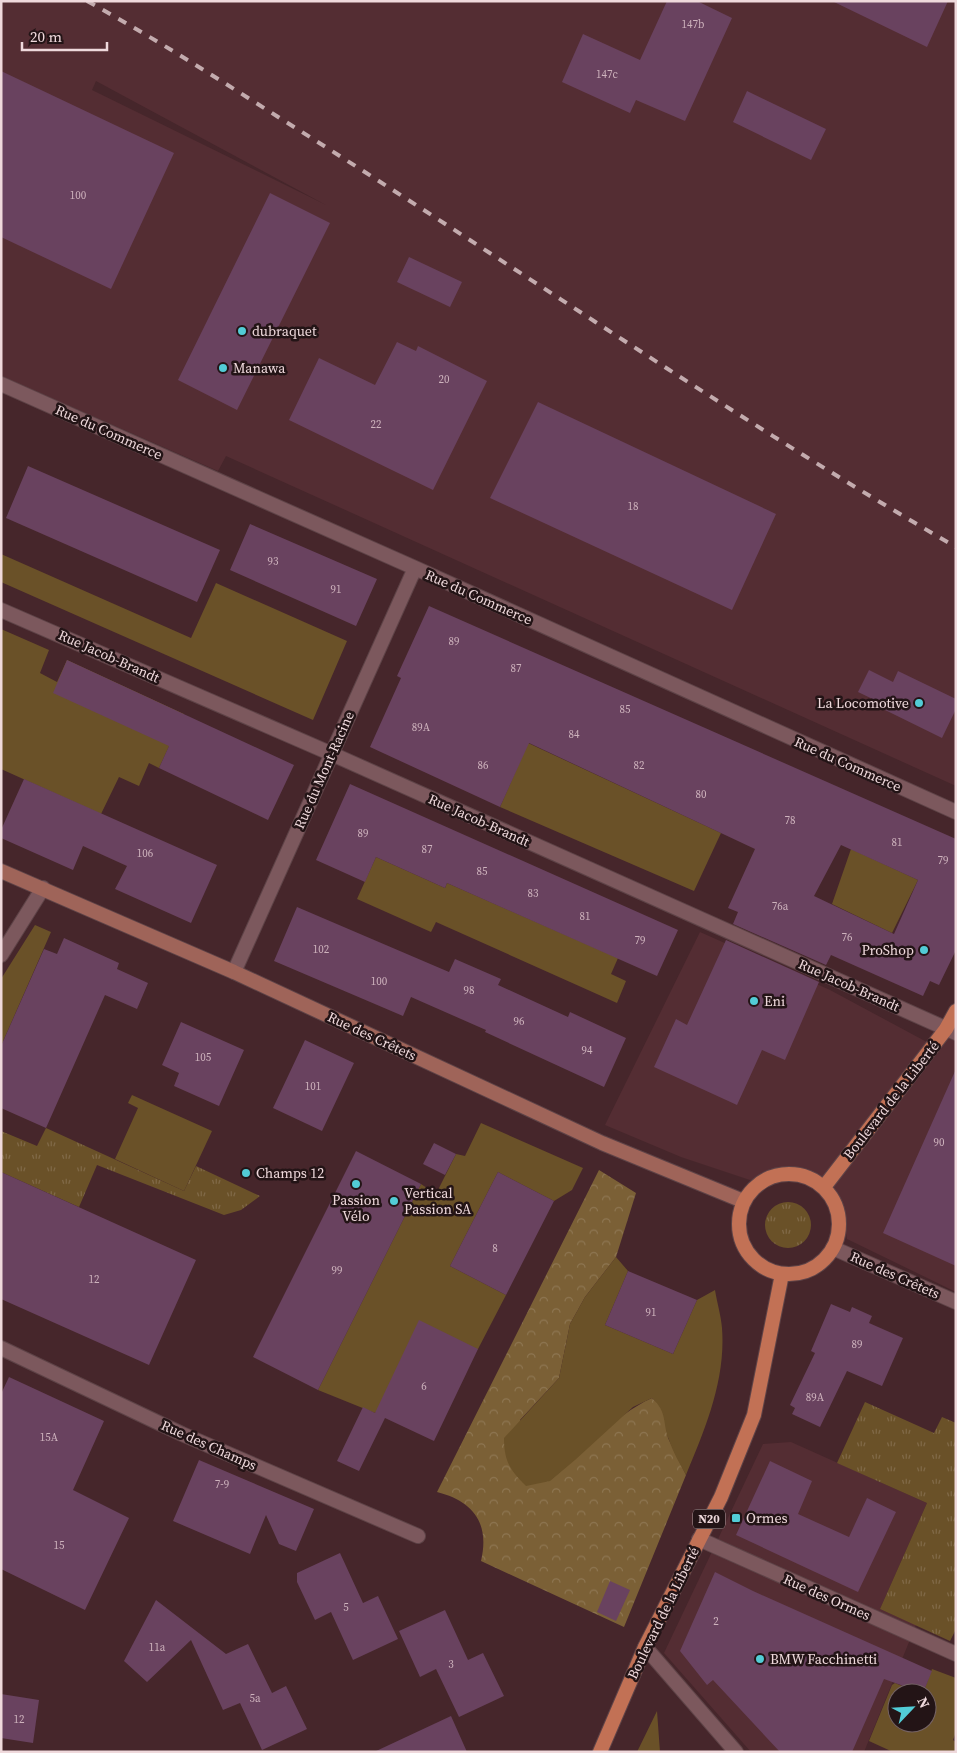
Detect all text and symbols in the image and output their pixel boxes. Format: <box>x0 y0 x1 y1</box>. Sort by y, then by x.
house number: 147b <box>682 17 704 32</box>
scale bar <box>22 20 108 52</box>
text: 20 m <box>30 26 62 47</box>
house number: 147c <box>596 67 619 82</box>
house number: 100 <box>70 188 87 203</box>
place label: dubraquet <box>252 321 317 341</box>
marker: dubraquet <box>236 325 248 337</box>
place label: Manawa <box>233 358 286 378</box>
marker: Manawa <box>217 362 229 374</box>
house number: 20 <box>439 372 450 387</box>
street label: Rue du Commerce <box>52 399 166 465</box>
house number: 22 <box>371 417 382 432</box>
house number: 18 <box>628 499 639 514</box>
house number: 93 <box>268 554 279 569</box>
street label: Rue du Commerce <box>422 564 536 630</box>
house number: 91 <box>331 582 342 597</box>
street label: Rue Jacob-Brandt <box>55 625 163 687</box>
house number: 89 <box>449 634 460 649</box>
house number: 87 <box>511 661 522 676</box>
place label: La Locomotive <box>817 693 909 713</box>
marker: La Locomotive <box>913 697 925 709</box>
house number: 85 <box>620 702 631 717</box>
street label: Rue du Mont-Racine <box>289 708 359 832</box>
house number: 89A <box>412 720 431 735</box>
house number: 84 <box>569 727 580 742</box>
street label: Rue du Commerce <box>791 731 905 797</box>
house number: 86 <box>478 758 489 773</box>
house number: 82 <box>634 758 645 773</box>
house number: 80 <box>696 787 707 802</box>
street label: Rue Jacob-Brandt <box>425 789 533 851</box>
house number: 78 <box>785 813 796 828</box>
house number: 89 <box>358 826 369 841</box>
house number: 81 <box>892 835 903 850</box>
house number: 87 <box>422 842 433 857</box>
house number: 106 <box>137 846 154 861</box>
house number: 79 <box>938 853 949 868</box>
house number: 85 <box>477 864 488 879</box>
house number: 83 <box>528 886 539 901</box>
house number: 76a <box>772 899 789 914</box>
house number: 81 <box>580 909 591 924</box>
house number: 76 <box>842 930 853 945</box>
house number: 79 <box>635 933 646 948</box>
place label: ProShop <box>861 940 914 960</box>
house number: 102 <box>313 942 330 957</box>
marker: ProShop <box>918 944 930 956</box>
street label: Rue Jacob-Brandt <box>795 954 903 1016</box>
house number: 100 <box>371 974 388 989</box>
house number: 98 <box>464 983 475 998</box>
place label: Eni <box>764 991 785 1011</box>
marker: Eni <box>748 995 760 1007</box>
street label: Rue des Crêtets <box>324 1007 420 1065</box>
house number: 96 <box>514 1014 525 1029</box>
street label: Boulevard de la Liberté <box>838 1037 944 1163</box>
house number: 94 <box>582 1043 593 1058</box>
house number: 105 <box>195 1050 212 1065</box>
house number: 101 <box>305 1079 321 1094</box>
house number: 90 <box>934 1135 945 1150</box>
place label: Champs 12 <box>256 1163 324 1183</box>
marker: Champs 12 <box>240 1167 252 1179</box>
marker: Passion Vélo <box>350 1178 362 1190</box>
place label: Vertical Passion SA <box>404 1183 472 1219</box>
place label: Passion Vélo <box>332 1190 380 1226</box>
marker: Vertical Passion SA <box>388 1195 400 1207</box>
house number: 8 <box>492 1241 498 1256</box>
street label: Rue des Crêtets <box>847 1246 943 1304</box>
house number: 99 <box>332 1263 343 1278</box>
house number: 12 <box>89 1272 100 1287</box>
house number: 91 <box>646 1305 657 1320</box>
house number: 89 <box>852 1337 863 1352</box>
house number: 6 <box>421 1379 427 1394</box>
house number: 89A <box>806 1390 825 1405</box>
street label: Rue des Champs <box>158 1415 260 1475</box>
house number: 15A <box>40 1430 59 1445</box>
house number: 7-9 <box>215 1477 229 1492</box>
place label: Ormes <box>746 1508 788 1528</box>
road number: N20 <box>693 1510 725 1528</box>
marker: Ormes <box>730 1512 742 1524</box>
house number: 15 <box>54 1538 65 1553</box>
street label: Boulevard de la Liberté <box>622 1543 704 1683</box>
street label: Rue des Ormes <box>780 1569 874 1625</box>
house number: 5 <box>343 1600 349 1615</box>
house number: 2 <box>713 1614 719 1629</box>
house number: 11a <box>149 1640 166 1655</box>
place label: BMW Facchinetti <box>770 1649 877 1669</box>
marker: BMW Facchinetti <box>754 1653 766 1665</box>
house number: 3 <box>448 1657 454 1672</box>
north arrow <box>887 1683 937 1733</box>
house number: 5a <box>249 1691 261 1706</box>
text: N <box>913 1694 935 1711</box>
house number: 12 <box>14 1712 25 1727</box>

